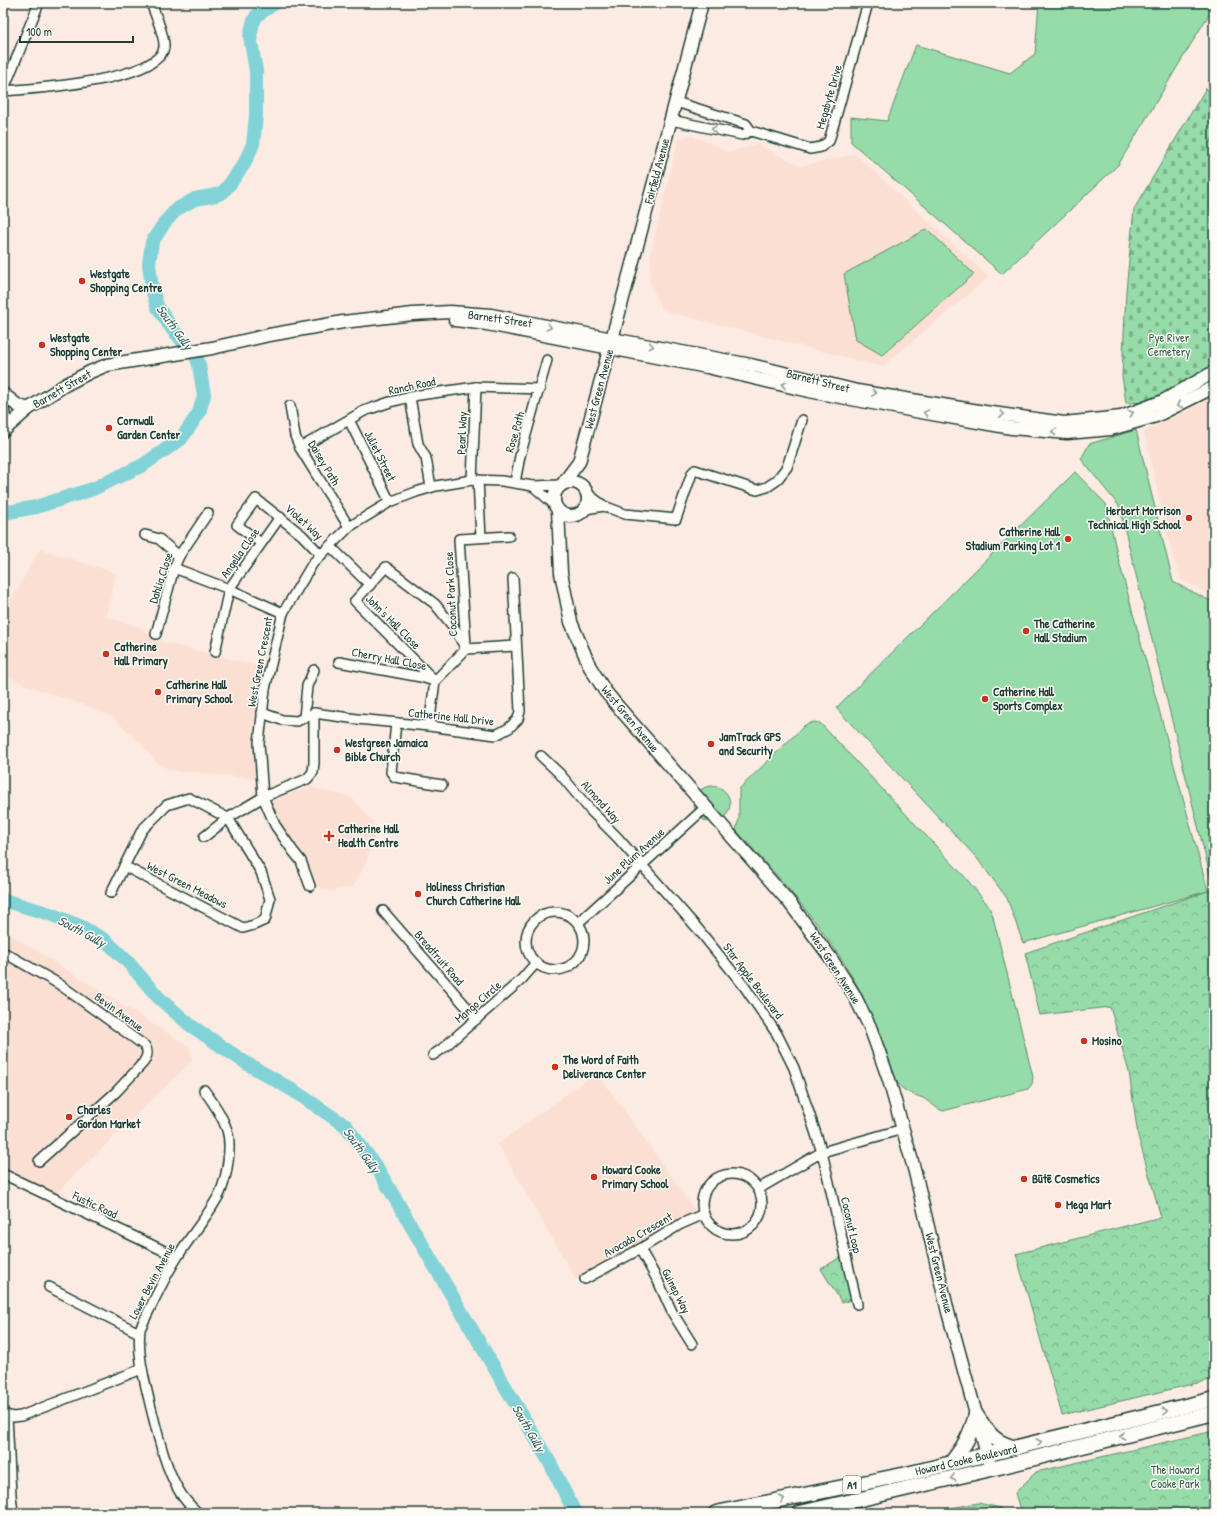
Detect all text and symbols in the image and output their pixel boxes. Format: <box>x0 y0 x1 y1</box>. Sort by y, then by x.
scale bar <box>20 18 133 44</box>
text: 100 m <box>26 23 52 40</box>
street label: Megabyte Drive <box>811 62 846 131</box>
one-way arrow <box>711 126 717 134</box>
street label: Fairfield Avenue <box>639 136 673 206</box>
place label: Westgate Shopping Centre <box>90 265 162 297</box>
marker: Westgate Shopping Centre <box>77 276 87 286</box>
water label: South Gully <box>152 301 198 354</box>
street label: Barnett Street <box>467 306 534 332</box>
one-way arrow <box>546 322 552 330</box>
place label: Westgate Shopping Center <box>50 329 123 361</box>
park label: Pye River Cemetery <box>1148 329 1190 360</box>
marker: Westgate Shopping Center <box>37 340 47 350</box>
one-way arrow <box>648 342 654 350</box>
street label: West Green Avenue <box>580 347 617 431</box>
street label: Barnett Street <box>785 364 852 397</box>
street label: Barnett Street <box>30 365 95 412</box>
street label: Ranch Road <box>387 372 437 399</box>
one-way arrow <box>781 381 788 389</box>
one-way arrow <box>871 388 877 397</box>
one-way arrow <box>1176 400 1184 408</box>
street label: Rose Path <box>501 409 528 454</box>
one-way arrow <box>923 409 929 418</box>
one-way arrow <box>999 409 1005 418</box>
one-way arrow <box>1127 410 1134 418</box>
street label: Pearl Way <box>452 411 471 455</box>
place label: Cornwall Garden Center <box>117 412 180 443</box>
marker: Cornwall Garden Center <box>104 423 114 433</box>
street label: Juliet Street <box>360 428 401 485</box>
one-way arrow <box>1051 428 1057 437</box>
street label: Daisey Path <box>304 437 345 489</box>
street label: Violet Way <box>281 500 327 543</box>
place label: Herbert Morrison Technical High School <box>1087 502 1182 534</box>
marker: Herbert Morrison Technical High School <box>1184 513 1194 523</box>
place label: Catherine Hall Stadium Parking Lot 1 <box>966 523 1061 555</box>
street label: Angella Close <box>216 524 263 581</box>
marker: Catherine Hall Stadium Parking Lot 1 <box>1063 534 1073 544</box>
street label: Dahlia Close <box>144 550 177 606</box>
street label: Coconut Park Close <box>440 551 461 637</box>
street label: John's Hall Close <box>362 590 425 653</box>
street label: West Green Crescent <box>242 615 277 708</box>
place label: The Catherine Hall Stadium <box>1033 615 1095 646</box>
marker: The Catherine Hall Stadium <box>1021 626 1031 636</box>
place label: Catherine Hall Primary <box>114 638 168 670</box>
street label: Cherry Hall Close <box>350 643 428 674</box>
marker: Catherine Hall Primary <box>101 649 111 659</box>
place label: Catherine Hall Primary School <box>166 676 233 708</box>
street label: West Green Avenue <box>597 682 663 756</box>
place label: Catherine Hall Sports Complex <box>993 683 1063 715</box>
marker: Catherine Hall Primary School <box>153 687 163 697</box>
marker: Catherine Hall Sports Complex <box>980 694 990 704</box>
street label: Catherine Hall Drive <box>407 704 495 729</box>
place label: JamTrack GPS and Security <box>719 728 781 760</box>
place label: Westgreen Jamaica Bible Church <box>345 734 428 765</box>
marker: JamTrack GPS and Security <box>706 739 716 749</box>
marker: Westgreen Jamaica Bible Church <box>332 745 342 755</box>
street label: Almond Way <box>578 777 625 827</box>
place label: Catherine Hall Health Centre <box>338 820 400 851</box>
street label: June Plum Avenue <box>599 823 668 888</box>
marker: Catherine Hall Health Centre <box>323 830 335 842</box>
street label: West Green Meadows <box>144 857 231 912</box>
place label: Holiness Christian Church Catherine Hall <box>426 878 521 909</box>
marker: Holiness Christian Church Catherine Hall <box>413 889 423 899</box>
water label: South Gully <box>55 911 110 952</box>
street label: Breadfruit Road <box>411 926 468 989</box>
street label: West Green Avenue <box>806 929 865 1007</box>
street label: Star Apple Boulevard <box>719 939 788 1022</box>
street label: Mango Circle <box>451 976 505 1027</box>
street label: Bevin Avenue <box>91 988 148 1035</box>
place label: Mosino <box>1092 1032 1122 1049</box>
marker: Mosino <box>1079 1036 1089 1046</box>
place label: The Word of Faith Deliverance Center <box>562 1051 647 1082</box>
marker: The Word of Faith Deliverance Center <box>550 1062 560 1072</box>
place label: Charles Gordon Market <box>77 1101 141 1132</box>
marker: Charles Gordon Market <box>64 1112 74 1122</box>
water label: South Gully <box>339 1124 385 1177</box>
place label: Howard Cooke Primary School <box>602 1161 669 1193</box>
place label: Būtē Cosmetics <box>1032 1170 1100 1187</box>
marker: Howard Cooke Primary School <box>589 1172 599 1182</box>
marker: Būtē Cosmetics <box>1019 1174 1029 1184</box>
street label: Fustic Road <box>69 1186 121 1222</box>
street label: Coconut Loop <box>837 1195 866 1255</box>
place label: Mega Mart <box>1066 1196 1112 1214</box>
marker: Mega Mart <box>1053 1200 1063 1210</box>
street label: Avocado Crescent <box>600 1208 676 1261</box>
street label: West Green Avenue <box>921 1231 958 1315</box>
street label: Lower Bevin Avenue <box>124 1240 179 1322</box>
street label: Guinep Way <box>658 1265 695 1316</box>
water label: South Gully <box>508 1401 551 1456</box>
one-way arrow <box>1161 1407 1168 1416</box>
one-way arrow <box>1119 1432 1125 1440</box>
street label: Howard Cooke Boulevard <box>913 1439 1019 1479</box>
one-way arrow <box>1035 1439 1042 1447</box>
park label: The Howard Cooke Park <box>1151 1461 1199 1492</box>
one-way arrow <box>950 1473 957 1482</box>
road number: A1 <box>843 1476 861 1494</box>
one-way arrow <box>779 1496 785 1504</box>

